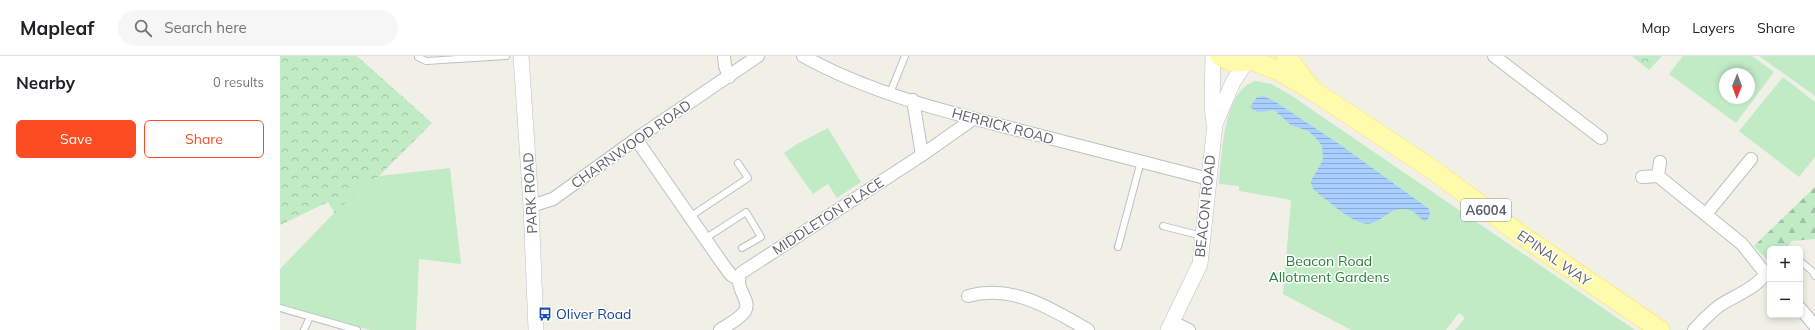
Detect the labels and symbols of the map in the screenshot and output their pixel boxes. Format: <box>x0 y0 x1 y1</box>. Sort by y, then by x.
north arrow <box>1719 68 1755 104</box>
street label: CHARNWOOD ROAD <box>567 96 695 192</box>
street label: HERRICK ROAD <box>950 104 1056 148</box>
street label: PARK ROAD <box>519 152 541 234</box>
street label: BEACON ROAD <box>1191 154 1219 258</box>
street label: MIDDLETON PLACE <box>769 173 887 259</box>
road number: A6004 <box>1461 199 1511 221</box>
street label: EPINAL WAY <box>1514 226 1595 290</box>
park label: Beacon Road Allotment Gardens <box>1268 252 1390 286</box>
place label: Oliver Road <box>556 305 631 323</box>
bus stop icon: Oliver Road <box>537 306 553 322</box>

